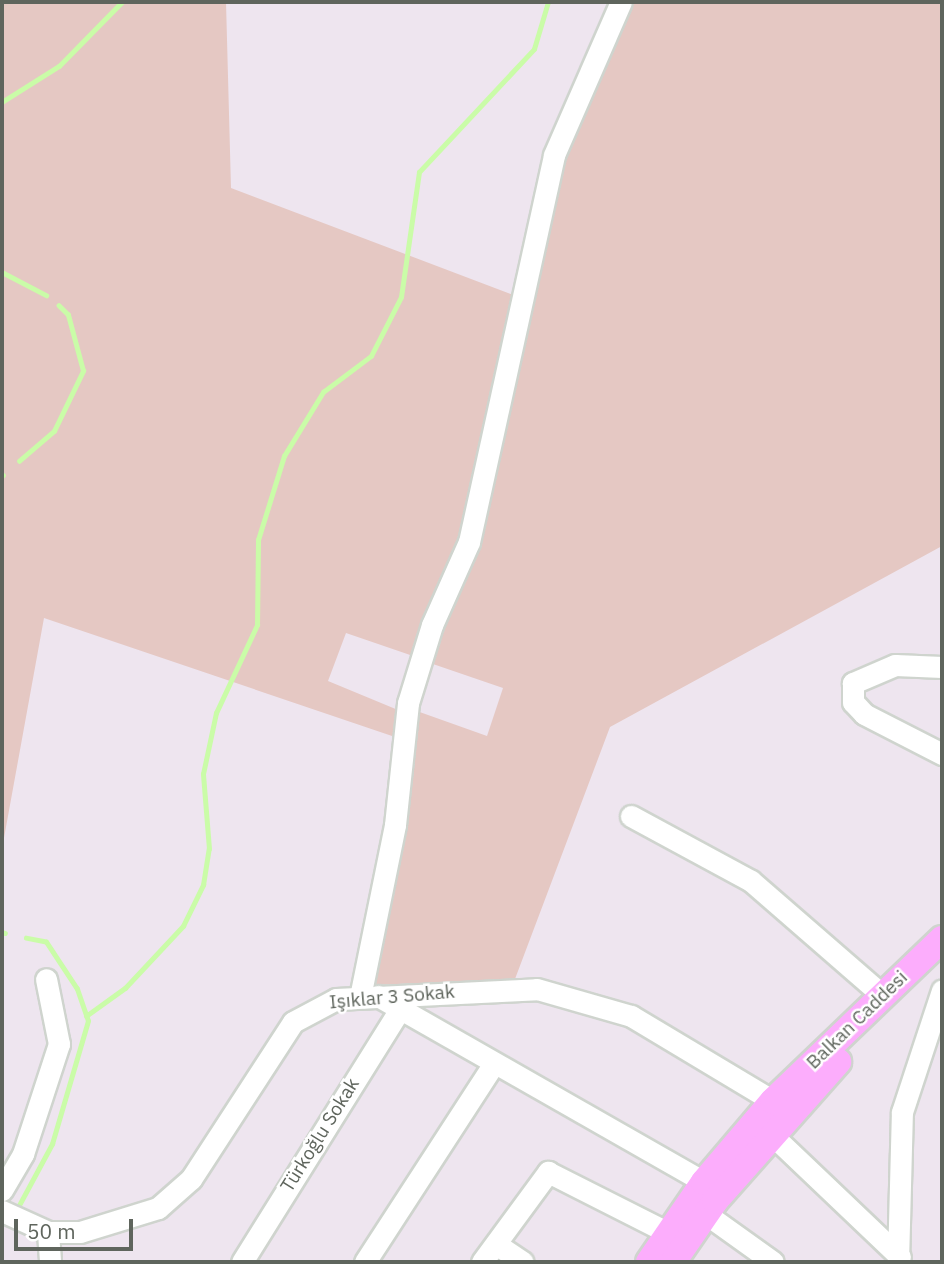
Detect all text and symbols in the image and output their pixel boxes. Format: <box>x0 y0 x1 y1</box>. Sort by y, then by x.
street label: Balkan Caddesi <box>802 966 912 1074</box>
street label: Işıklar 3 Sokak <box>328 980 456 1014</box>
street label: Türkoğlu Sokak <box>276 1074 364 1196</box>
scale bar <box>18 1204 136 1248</box>
text: 50 m <box>27 1217 76 1245</box>

